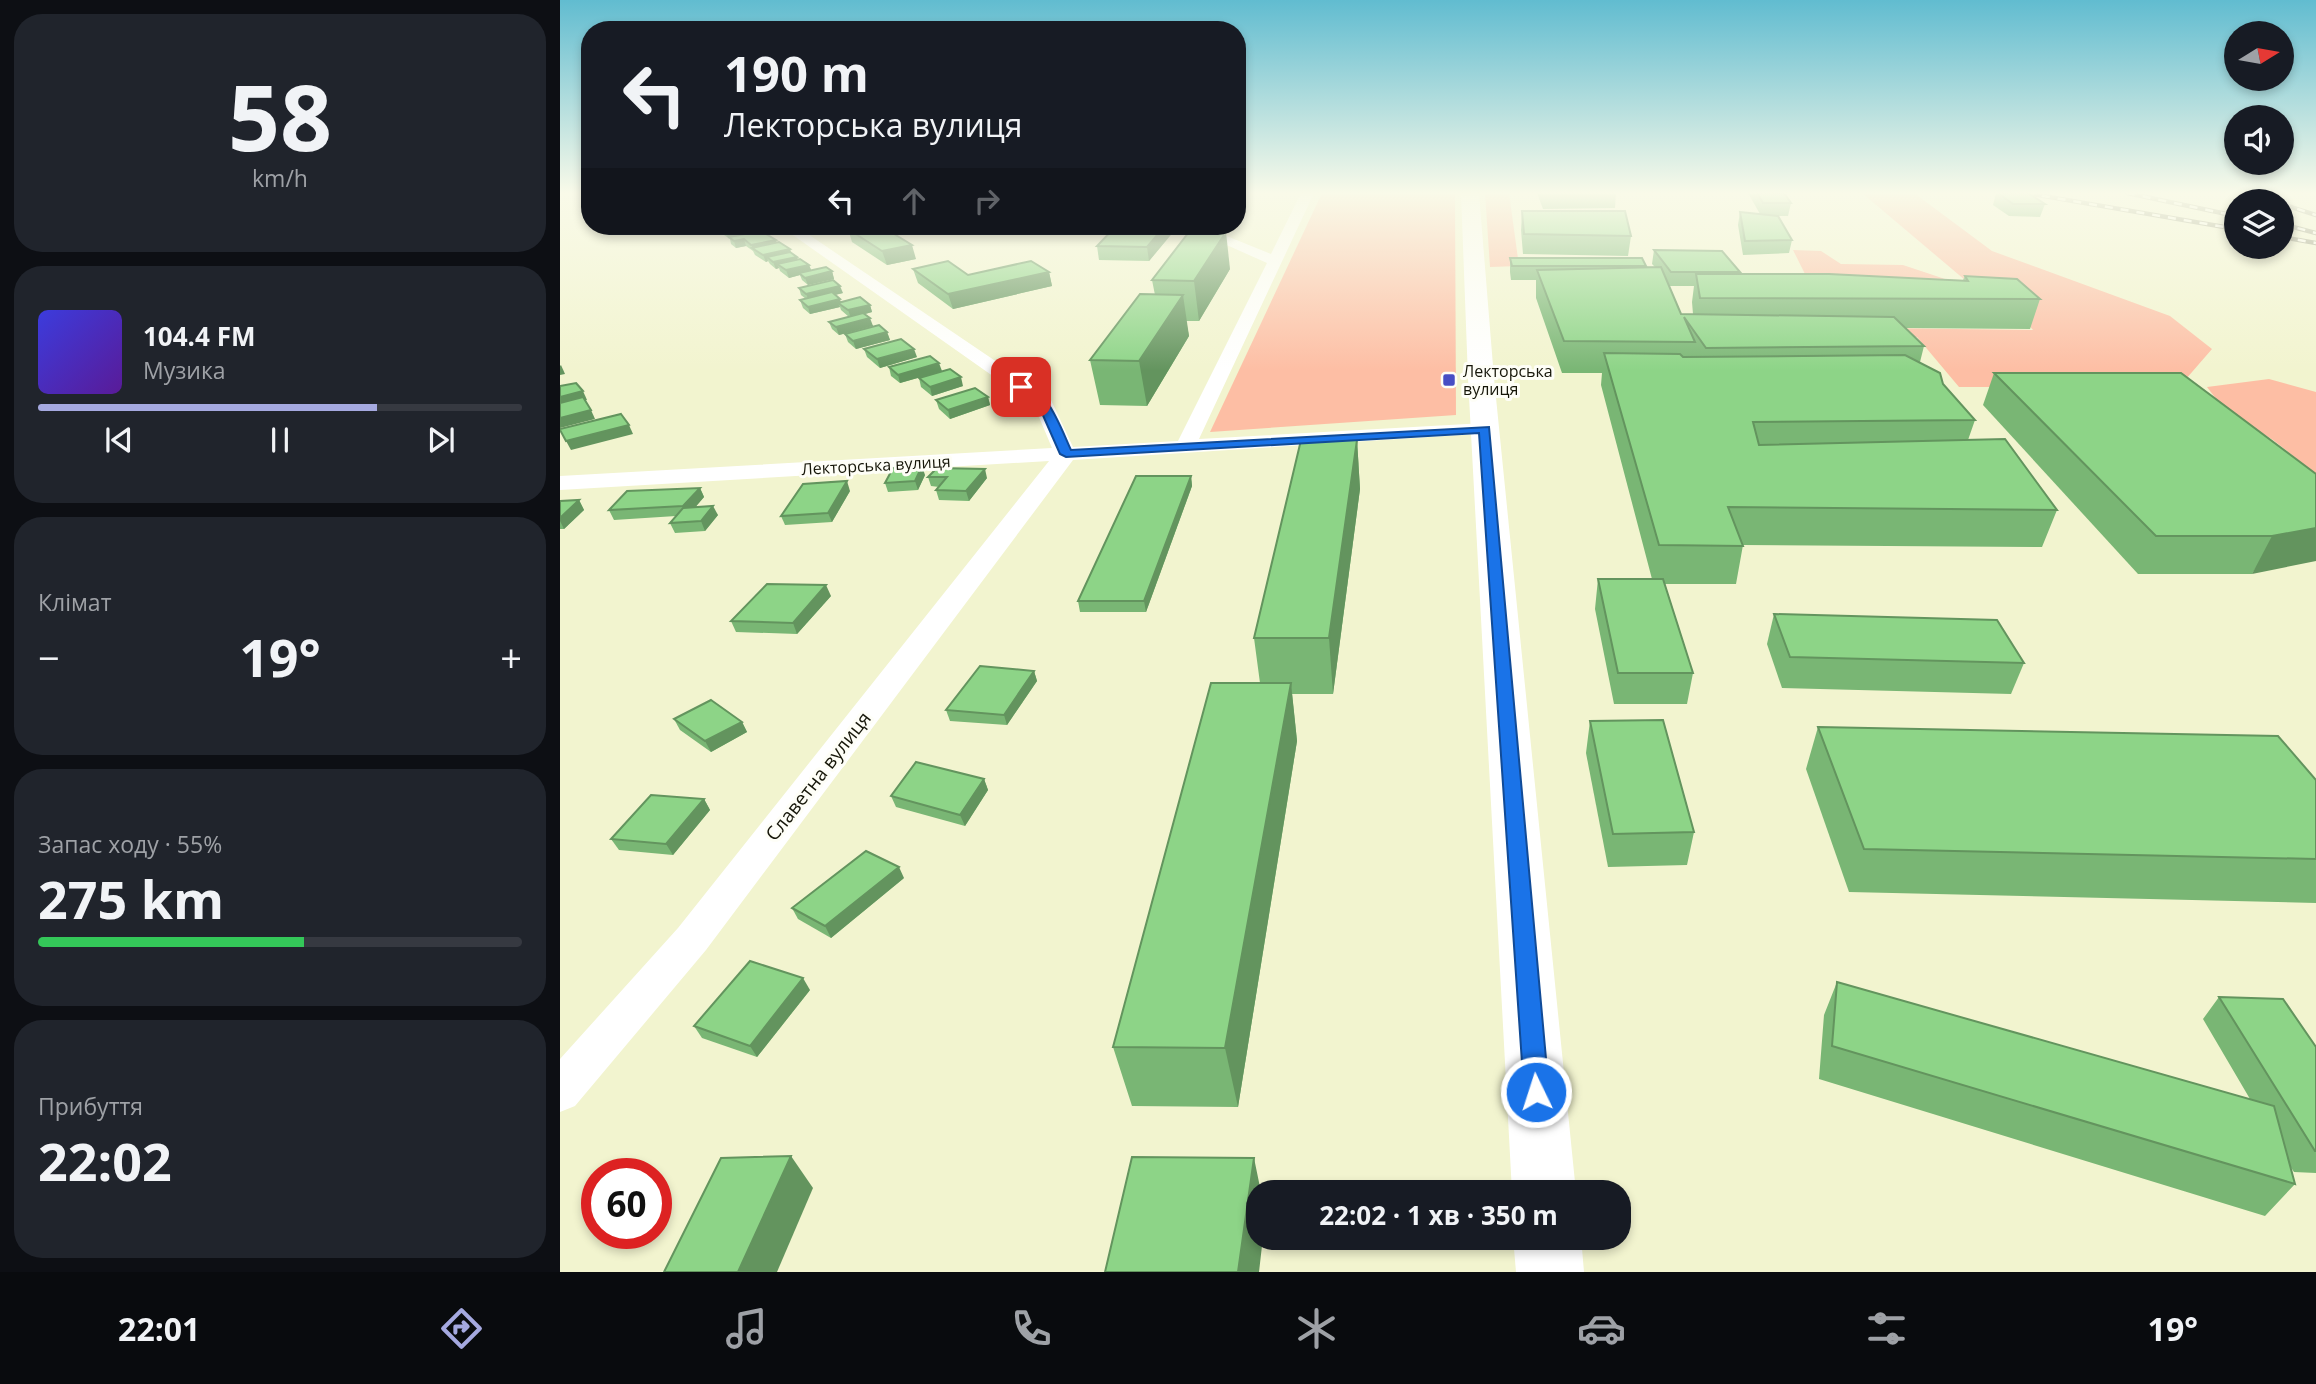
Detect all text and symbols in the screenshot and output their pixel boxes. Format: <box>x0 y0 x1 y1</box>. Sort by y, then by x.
north arrow <box>2224 21 2294 91</box>
map controls <box>2224 21 2294 259</box>
text: 190 m <box>724 40 869 106</box>
icon: left <box>609 49 700 140</box>
text: 58 <box>228 54 332 178</box>
text: Лекторська вулиця <box>724 103 1023 146</box>
button: sound <box>2224 105 2294 175</box>
text: km/h <box>252 162 308 194</box>
icon: left <box>822 182 860 220</box>
icon: ahead <box>895 182 933 220</box>
icon: right <box>968 182 1006 220</box>
button: layers <box>2224 189 2294 259</box>
text: 104.4 FM <box>143 318 255 354</box>
text: Музика <box>143 354 226 386</box>
pin <box>991 357 1051 417</box>
place label: Лекторська вулиця <box>1463 360 1553 400</box>
icon: arrive <box>1002 368 1040 406</box>
marker: Лекторська вулиця <box>1441 372 1457 388</box>
icon: previous <box>100 421 138 459</box>
icon: pause <box>261 421 299 459</box>
icon: next <box>422 421 460 459</box>
street label: Лекторська вулиця <box>801 450 951 480</box>
text: Клімат <box>38 586 111 618</box>
text: 19° <box>239 621 321 692</box>
text: − <box>38 631 60 683</box>
text: + <box>500 631 522 683</box>
street label: Славетна вулиця <box>759 706 877 846</box>
text: Запас ходу · 55% <box>38 828 222 860</box>
text: 275 km <box>38 863 224 934</box>
position arrow <box>1499 1055 1573 1129</box>
text: Прибуття <box>38 1090 143 1122</box>
text: 22:02 <box>38 1125 172 1196</box>
speed limit sign: 60 <box>581 1158 672 1249</box>
text: 22:02 · 1 хв · 350 m <box>1319 1197 1558 1233</box>
icon: directions <box>437 1304 486 1353</box>
icon: music <box>722 1304 771 1353</box>
icon: phone <box>1007 1304 1056 1353</box>
icon: climate <box>1292 1304 1341 1353</box>
icon: car <box>1577 1304 1626 1353</box>
icon: filters <box>1862 1304 1911 1353</box>
text: 22:01 <box>118 1307 200 1350</box>
text: 19° <box>2148 1307 2198 1350</box>

